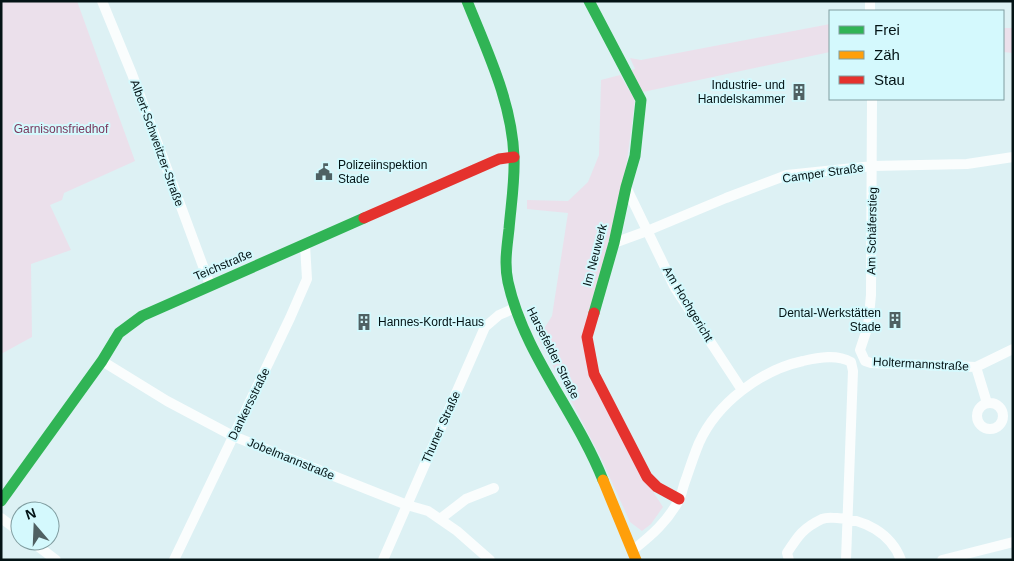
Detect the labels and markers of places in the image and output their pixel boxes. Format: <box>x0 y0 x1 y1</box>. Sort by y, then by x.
place label: Industrie- und Handelskammer <box>698 78 785 106</box>
building icon: Industrie- und Handelskammer <box>789 82 809 102</box>
place label: Polizeiinspektion Stade <box>338 158 427 186</box>
public building icon: Polizeiinspektion Stade <box>314 162 334 182</box>
place label: Dental-Werkstätten Stade <box>779 306 881 334</box>
building icon: Dental-Werkstätten Stade <box>885 310 905 330</box>
building icon: Hannes-Kordt-Haus <box>354 312 374 332</box>
place label: Hannes-Kordt-Haus <box>378 315 484 329</box>

